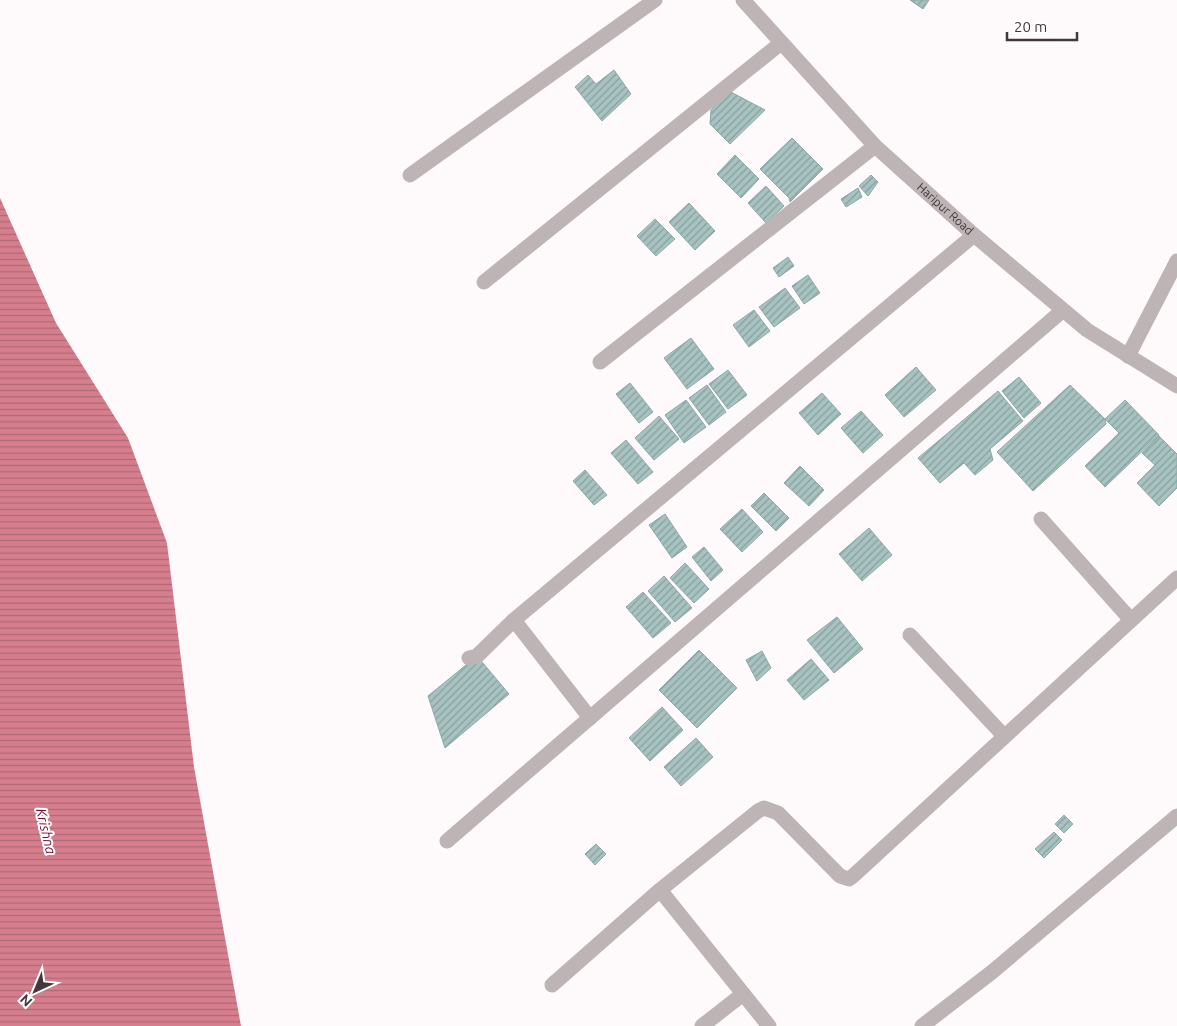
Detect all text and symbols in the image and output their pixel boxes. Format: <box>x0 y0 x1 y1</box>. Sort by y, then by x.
scale bar <box>1007 10 1077 42</box>
text: 20 m <box>1014 18 1047 35</box>
street label: Haripur Road <box>915 180 976 237</box>
water label: Krishna <box>33 807 59 856</box>
north arrow <box>10 966 60 1016</box>
text: N <box>17 991 35 1010</box>

